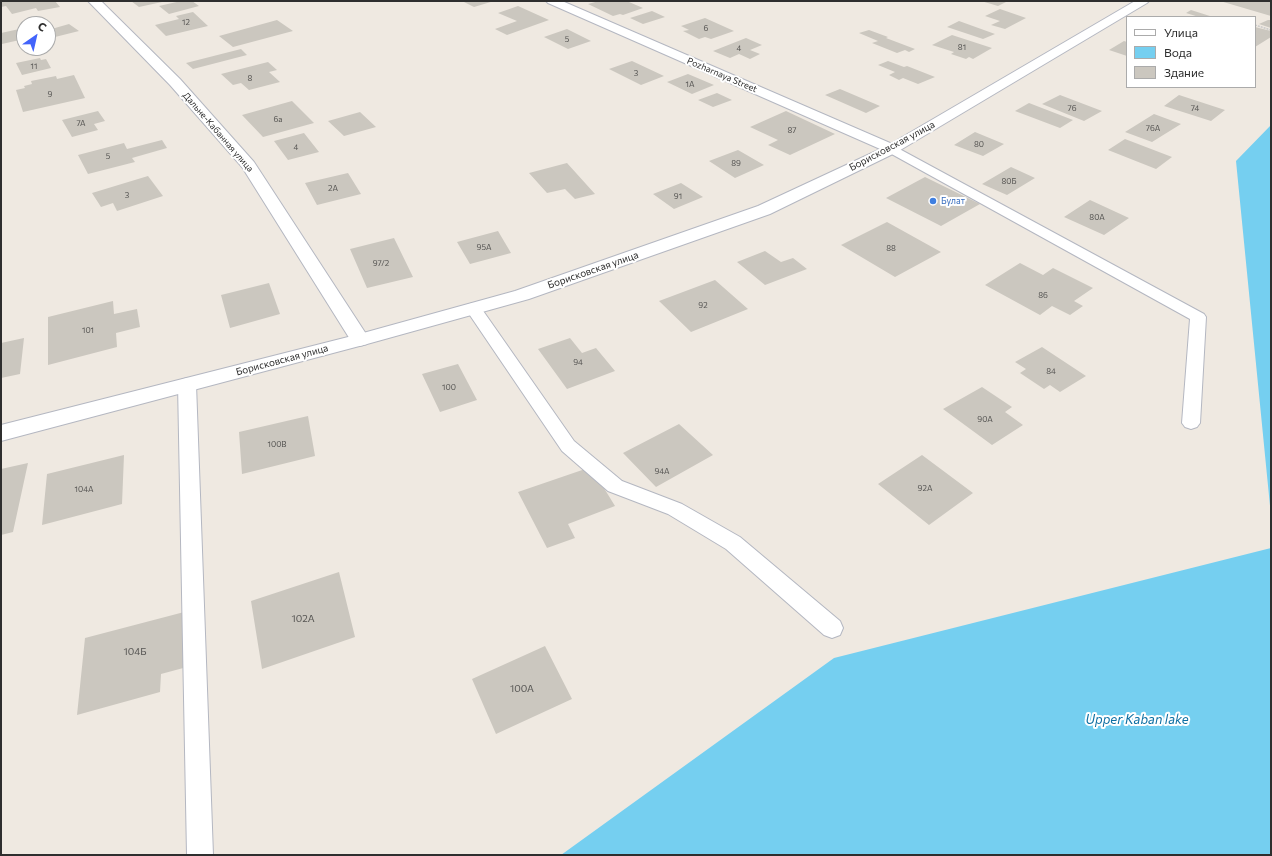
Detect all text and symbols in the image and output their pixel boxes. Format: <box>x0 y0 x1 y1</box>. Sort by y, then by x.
north arrow <box>16 16 56 56</box>
legend <box>1126 16 1256 88</box>
house number: 12 <box>182 17 190 27</box>
text: С <box>36 19 49 34</box>
house number: 6 <box>704 23 708 33</box>
text: Улица <box>1164 25 1198 39</box>
house number: 5 <box>565 34 569 44</box>
house number: 81 <box>958 42 966 52</box>
house number: 4 <box>737 43 741 53</box>
text: Вода <box>1164 45 1192 59</box>
street label: Pozharnaya Street <box>685 55 759 95</box>
house number: 11 <box>31 61 37 71</box>
text: Здание <box>1164 65 1204 79</box>
house number: 3 <box>634 68 638 78</box>
house number: 8 <box>248 73 252 83</box>
house number: 1А <box>686 79 694 89</box>
house number: 9 <box>48 89 52 99</box>
street label: Дальне-Кабанная улица <box>180 90 256 174</box>
house number: 76 <box>1067 103 1077 113</box>
house number: 74 <box>1191 103 1199 113</box>
house number: 6а <box>273 114 283 124</box>
house number: 7А <box>76 118 86 128</box>
street label: Борисковская улица <box>847 118 937 174</box>
house number: 76А <box>1146 123 1160 133</box>
house number: 87 <box>787 125 797 135</box>
house number: 80 <box>974 139 984 149</box>
house number: 4 <box>294 142 298 152</box>
house number: 5 <box>106 151 110 161</box>
house number: 89 <box>731 158 741 168</box>
house number: 80Б <box>1001 176 1017 186</box>
house number: 2А <box>328 183 338 193</box>
house number: 3 <box>125 190 129 200</box>
house number: 91 <box>674 191 682 201</box>
marker: Булат <box>928 196 938 206</box>
place label: Булат <box>941 196 965 206</box>
house number: 80А <box>1089 212 1105 222</box>
house number: 95А <box>477 242 491 252</box>
house number: 88 <box>886 243 896 253</box>
street label: Борисковская улица <box>546 249 640 291</box>
house number: 97/2 <box>373 258 389 268</box>
house number: 86 <box>1038 290 1048 300</box>
house number: 92 <box>698 300 708 310</box>
house number: 101 <box>82 325 94 335</box>
street label: Борисковская улица <box>234 342 330 378</box>
house number: 94 <box>573 357 583 367</box>
house number: 84 <box>1046 366 1056 376</box>
house number: 100 <box>442 382 456 392</box>
house number: 90А <box>977 414 993 424</box>
house number: 100В <box>267 439 287 449</box>
house number: 94А <box>654 466 670 476</box>
house number: 92А <box>918 483 932 493</box>
house number: 104А <box>75 484 93 494</box>
house number: 102А <box>291 613 315 625</box>
house number: 104Б <box>123 646 147 658</box>
house number: 100А <box>510 683 534 695</box>
water label: Upper Kaban lake <box>1085 712 1189 728</box>

